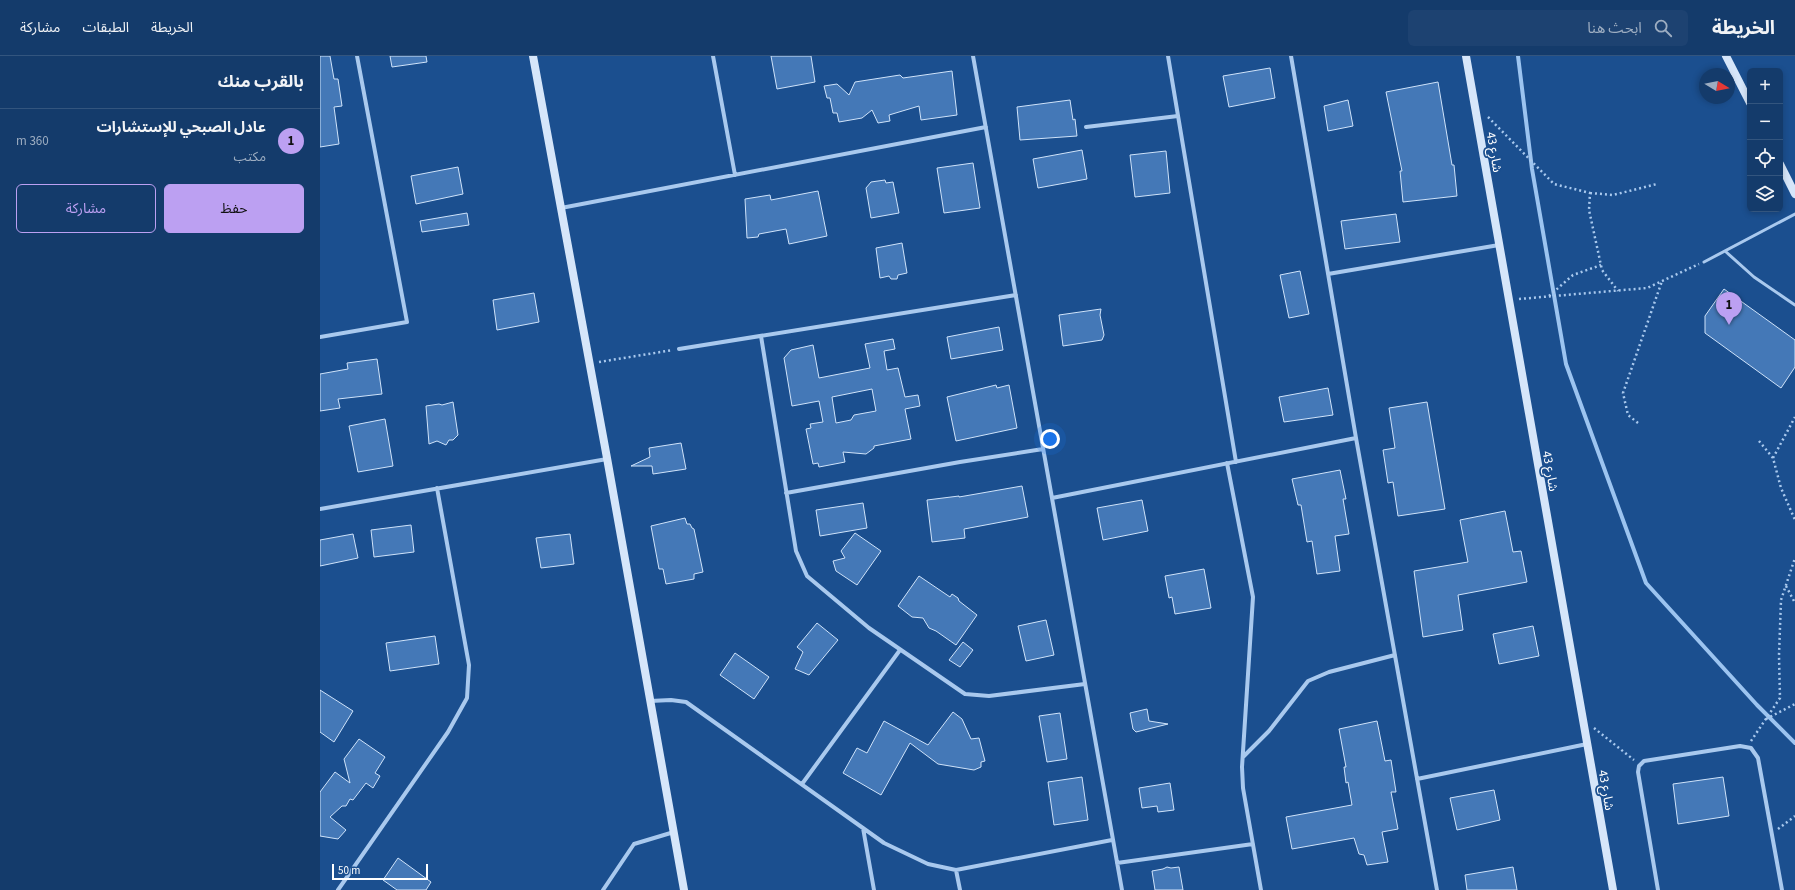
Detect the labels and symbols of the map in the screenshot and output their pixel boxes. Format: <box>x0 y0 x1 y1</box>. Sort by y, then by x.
north arrow <box>1699 68 1735 104</box>
street label: شارع 43 <box>1481 130 1506 174</box>
pin: 1 <box>1716 292 1742 325</box>
your location <box>1040 429 1060 449</box>
street label: شارع 43 <box>1537 449 1562 493</box>
street label: شارع 43 <box>1593 768 1618 812</box>
scale bar <box>332 862 428 881</box>

